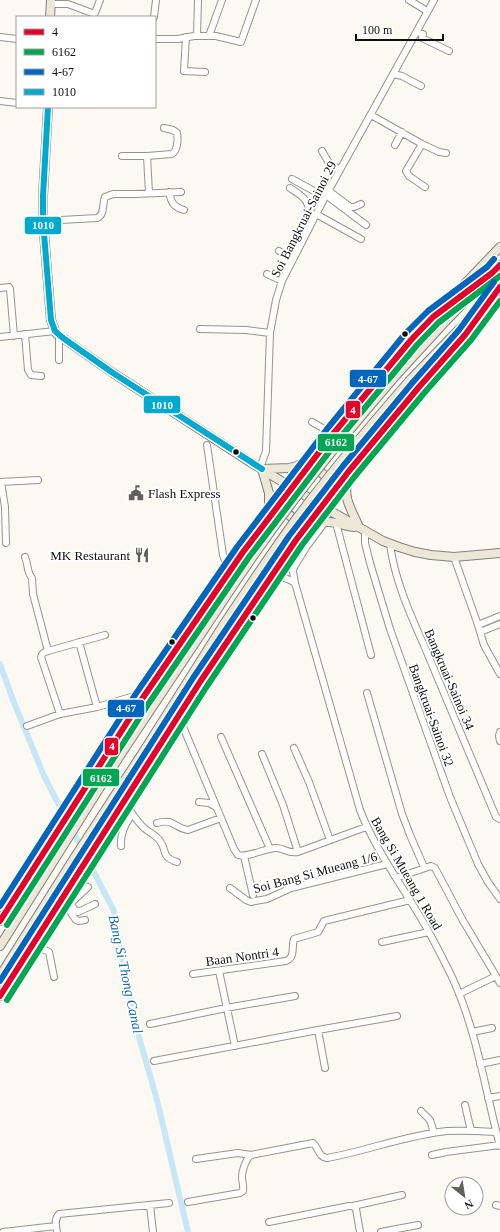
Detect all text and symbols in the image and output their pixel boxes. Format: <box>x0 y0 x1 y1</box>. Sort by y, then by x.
legend <box>16 16 156 108</box>
scale bar <box>356 16 443 42</box>
text: 100 m <box>362 23 393 37</box>
text: 4 <box>52 25 58 39</box>
text: 6162 <box>52 45 76 59</box>
text: 4-67 <box>52 65 74 79</box>
text: 1010 <box>52 85 76 99</box>
street label: Soi Bangkruai-Sainoi 29 <box>268 159 339 280</box>
line badge: 1010 <box>24 216 62 235</box>
text: 1010 <box>32 219 55 231</box>
unlabelled marker <box>400 329 410 339</box>
line badge: 4-67 <box>349 369 387 388</box>
text: 4-67 <box>358 373 379 385</box>
line badge: 1010 <box>143 395 181 414</box>
text: 1010 <box>151 399 174 411</box>
line badge: 4 <box>345 400 361 419</box>
text: 4 <box>350 404 356 416</box>
line badge: 6162 <box>317 433 355 452</box>
text: 6162 <box>325 436 348 448</box>
unlabelled marker <box>231 447 241 457</box>
public building icon: Flash Express <box>127 484 145 502</box>
place label: Flash Express <box>148 486 221 501</box>
restaurant icon: MK Restaurant <box>133 546 151 564</box>
place label: MK Restaurant <box>50 548 130 563</box>
unlabelled marker <box>248 613 258 623</box>
street label: Bangkruai-Sainoi 34 <box>422 627 478 732</box>
unlabelled marker <box>167 637 177 647</box>
street label: Bangkruai-Sainoi 32 <box>406 662 457 768</box>
line badge: 4-67 <box>107 699 145 718</box>
text: 4-67 <box>116 702 137 714</box>
line badge: 4 <box>104 737 119 756</box>
text: 4 <box>109 740 115 752</box>
line badge: 6162 <box>82 768 120 787</box>
text: 6162 <box>90 772 113 784</box>
street label: Bang Si Mueang 1 Road <box>368 814 445 933</box>
street label: Soi Bang Si Mueang 1/6 <box>251 849 379 896</box>
water label: Bang Si Thong Canal <box>106 913 145 1035</box>
street label: Baan Nontri 4 <box>205 944 280 969</box>
north arrow <box>444 1176 484 1216</box>
text: N <box>463 1197 475 1212</box>

